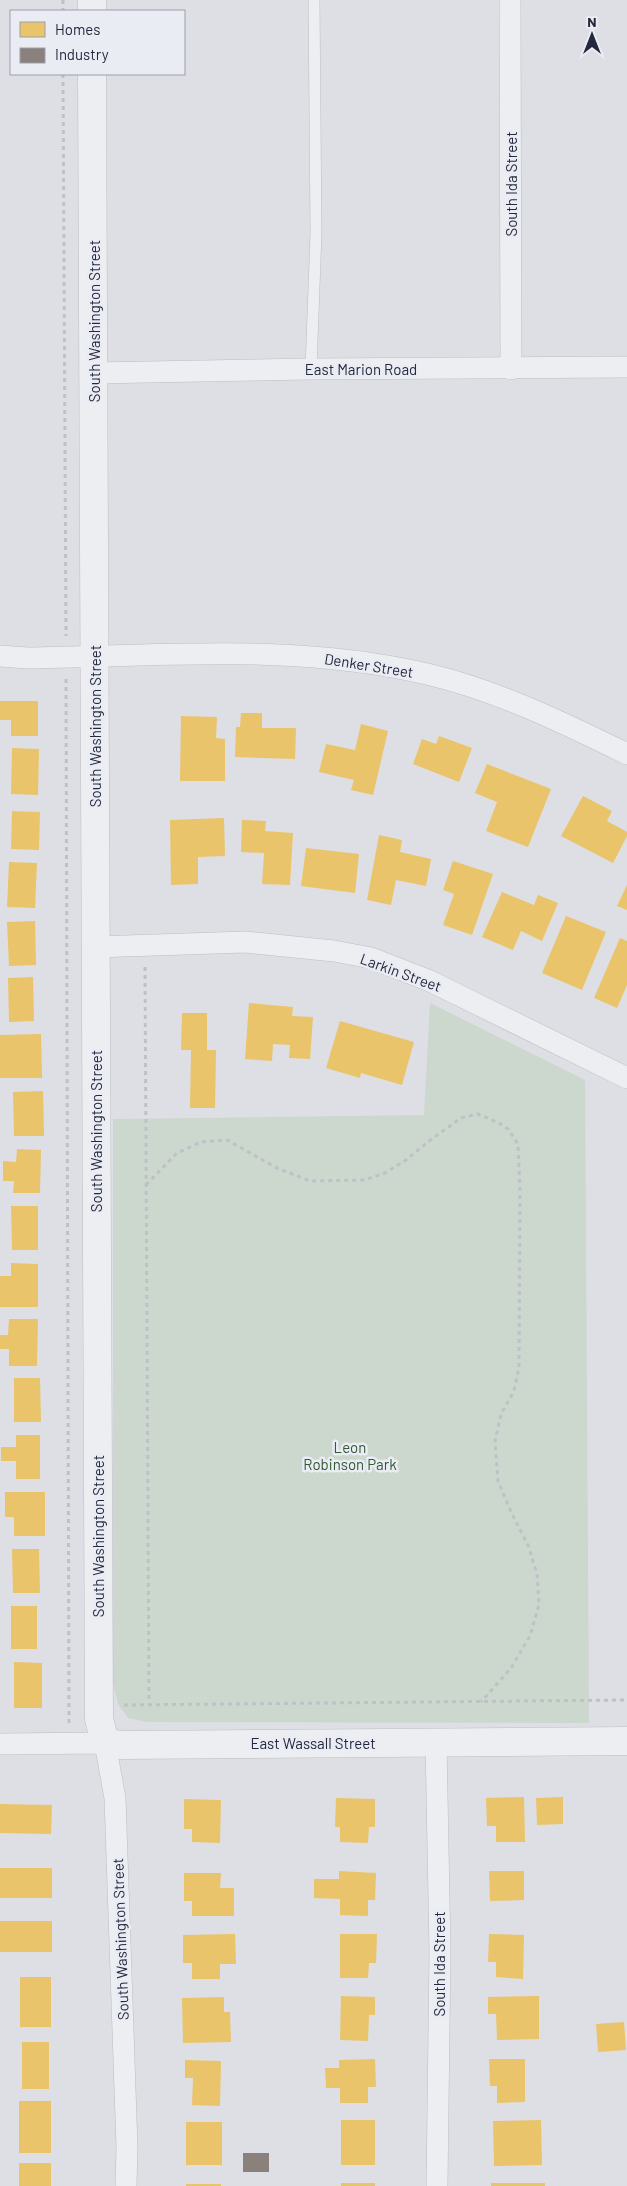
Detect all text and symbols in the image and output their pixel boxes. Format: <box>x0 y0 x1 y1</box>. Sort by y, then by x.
legend <box>10 10 185 75</box>
north arrow <box>567 10 617 60</box>
text: N <box>587 13 597 30</box>
text: Homes <box>55 20 100 38</box>
text: Industry <box>55 45 109 63</box>
street label: South Ida Street <box>502 131 520 237</box>
street label: South Washington Street <box>85 240 103 402</box>
street label: East Marion Road <box>305 360 417 378</box>
street label: South Washington Street <box>86 645 104 807</box>
street label: Denker Street <box>323 649 415 681</box>
street label: Larkin Street <box>358 949 444 995</box>
street label: South Washington Street <box>87 1050 105 1212</box>
park label: Leon Robinson Park <box>303 1438 397 1473</box>
street label: South Washington Street <box>89 1455 107 1617</box>
street label: East Wassall Street <box>250 1734 376 1752</box>
street label: South Washington Street <box>108 1858 132 2020</box>
street label: South Ida Street <box>430 1911 448 2017</box>

